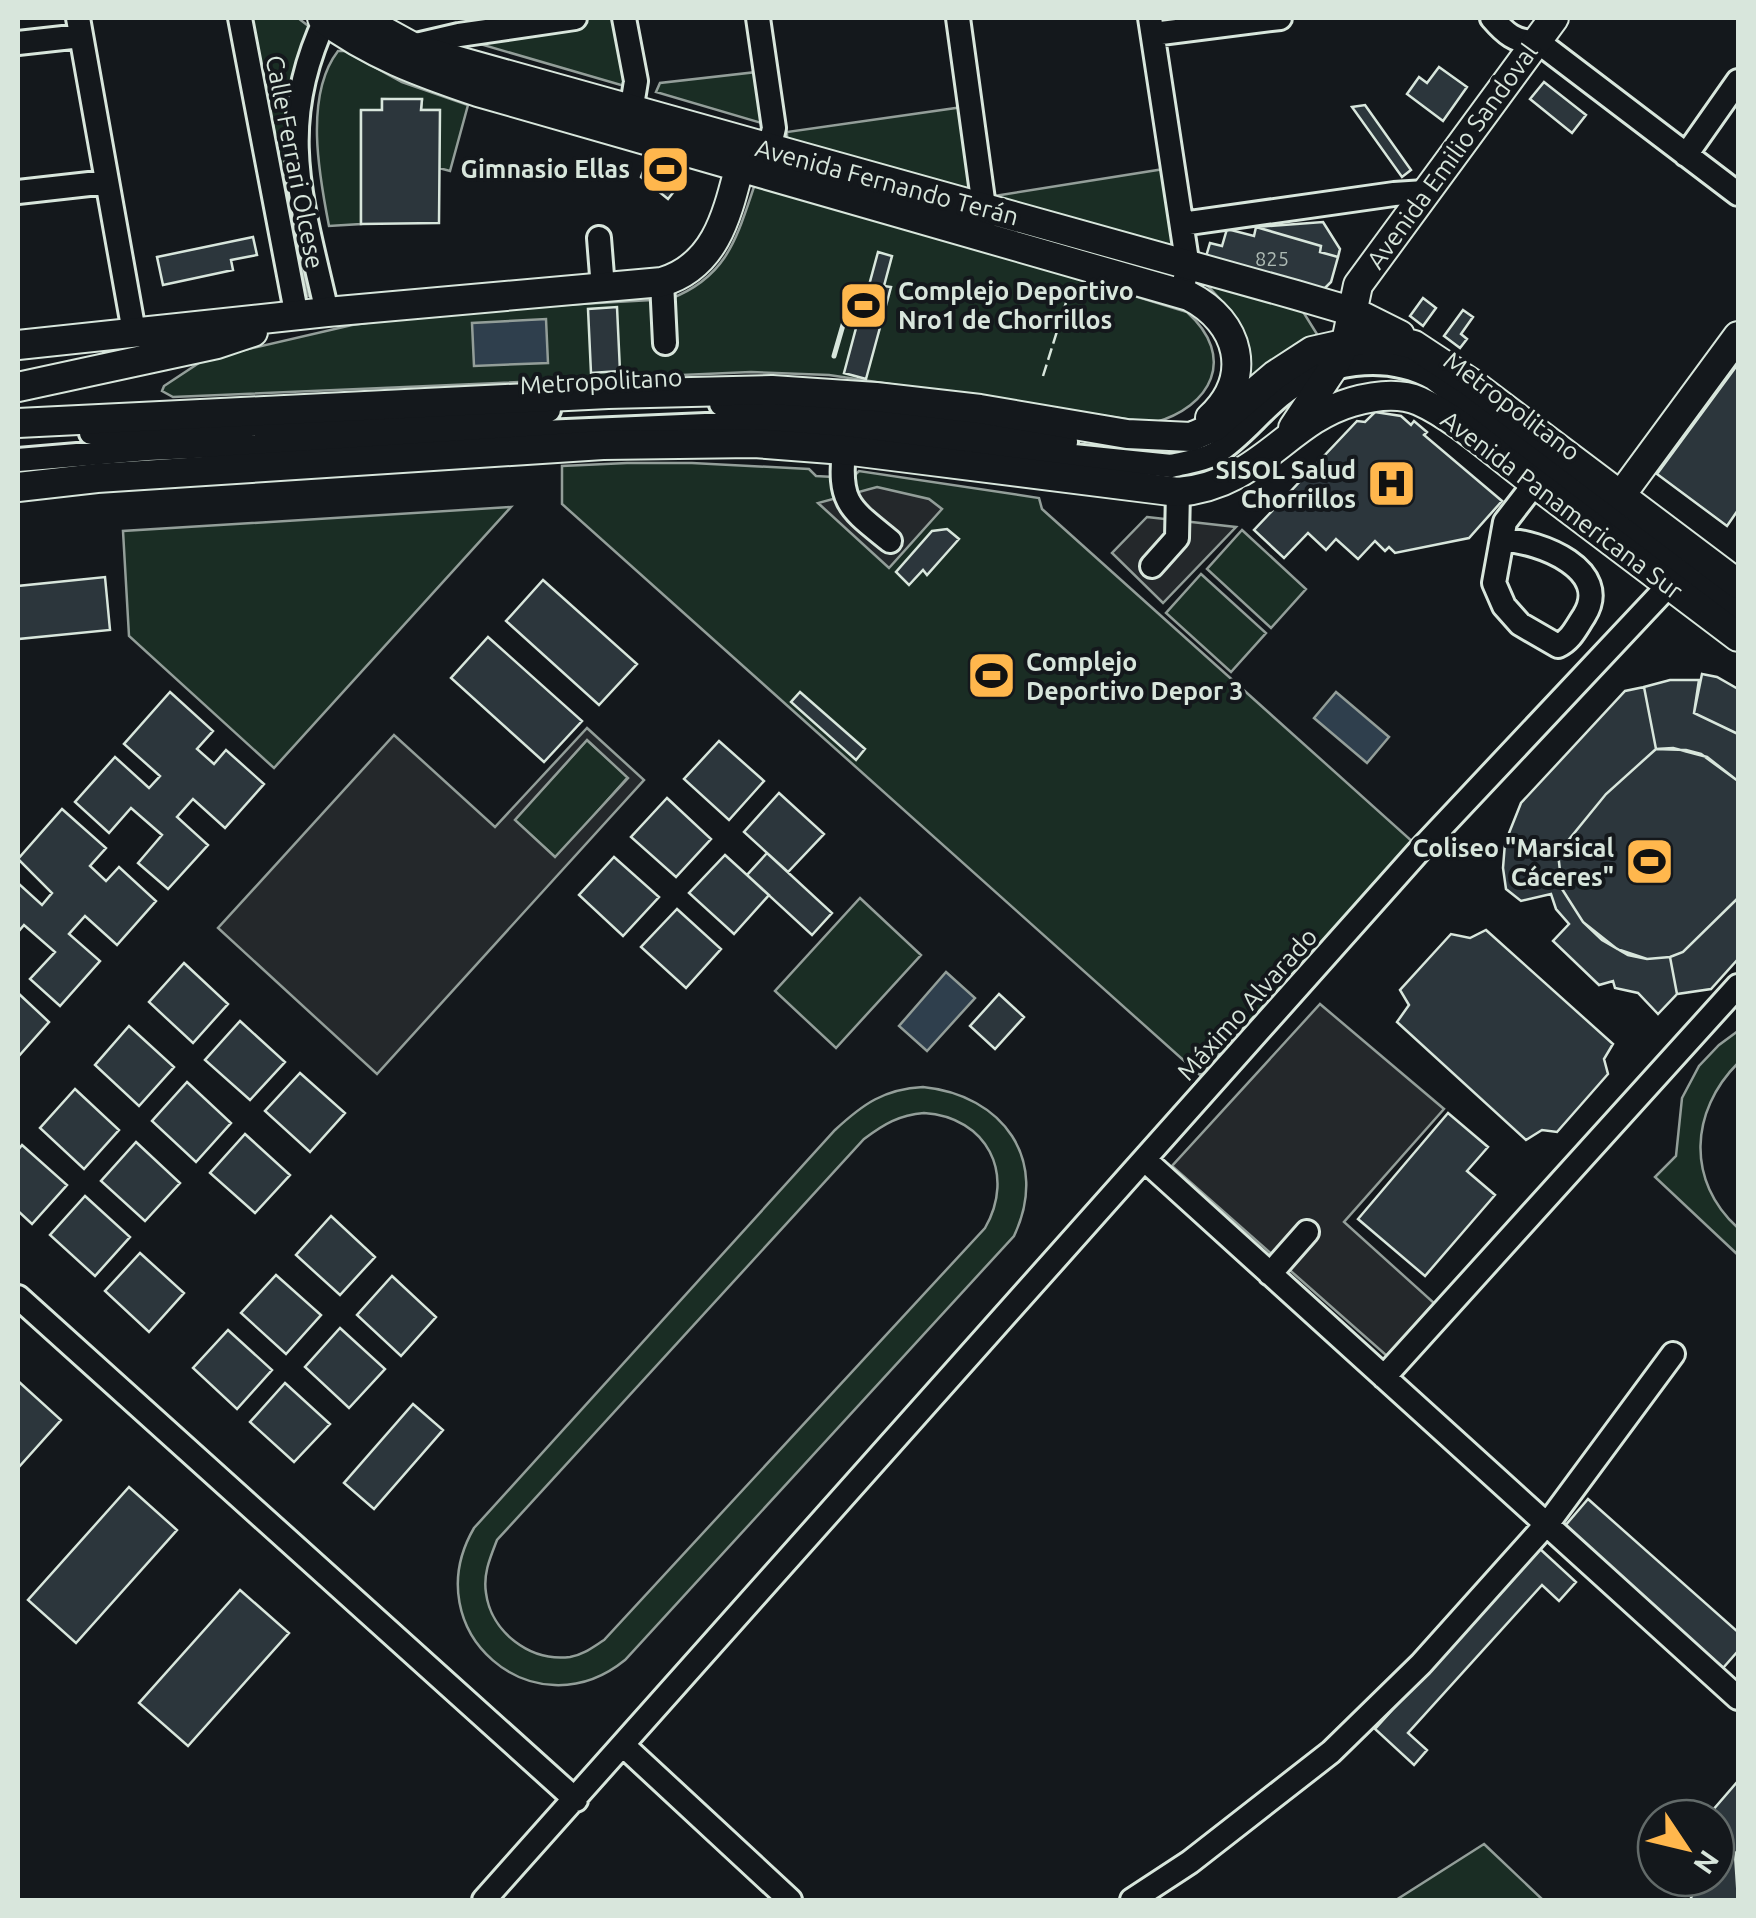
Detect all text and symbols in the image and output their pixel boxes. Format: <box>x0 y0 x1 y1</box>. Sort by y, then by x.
street label: Avenida Emilio Sandoval <box>1361 38 1543 274</box>
street label: Calle Ferrari Olcese <box>261 53 329 271</box>
street label: Avenida Fernando Terán <box>752 133 1022 231</box>
sports icon: Gimnasio Ellas <box>639 143 691 195</box>
place label: Gimnasio Ellas <box>461 155 630 183</box>
house number: 825 <box>1255 247 1289 270</box>
place label: Complejo Deportivo Nro1 de Chorrillos <box>898 277 1134 334</box>
sports icon: Complejo Deportivo Nro1 de Chorrillos <box>837 279 889 331</box>
street label: Metropolitano <box>1439 346 1585 466</box>
street label: Metropolitano <box>519 363 683 399</box>
street label: Avenida Panamericana Sur <box>1436 405 1689 605</box>
place label: SISOL Salud Chorrillos <box>1216 456 1356 513</box>
hospital icon: SISOL Salud Chorrillos <box>1365 458 1417 510</box>
place label: Complejo Deportivo Depor 3 <box>1026 648 1243 705</box>
sports icon: Complejo Deportivo Depor 3 <box>965 650 1017 702</box>
place label: Coliseo "Marsical Cáceres" <box>1412 834 1614 891</box>
sports icon: Coliseo "Marsical Cáceres" <box>1623 836 1675 888</box>
street label: Máximo Alvarado <box>1172 922 1322 1086</box>
north arrow <box>1636 1798 1736 1898</box>
text: N <box>1688 1845 1726 1880</box>

